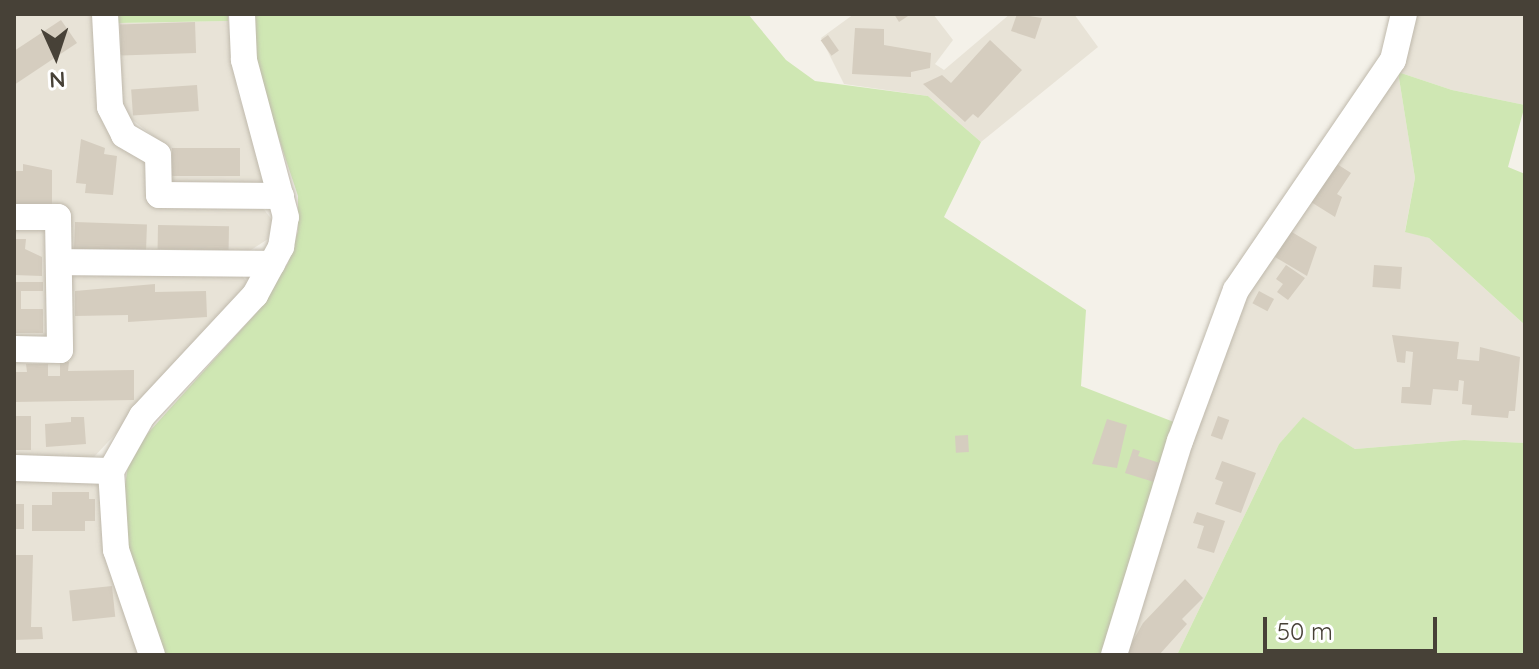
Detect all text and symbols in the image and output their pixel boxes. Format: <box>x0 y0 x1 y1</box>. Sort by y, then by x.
north arrow <box>16 16 96 96</box>
text: N <box>48 66 66 94</box>
scale bar <box>1267 601 1441 651</box>
text: 50 m <box>1277 616 1333 646</box>

